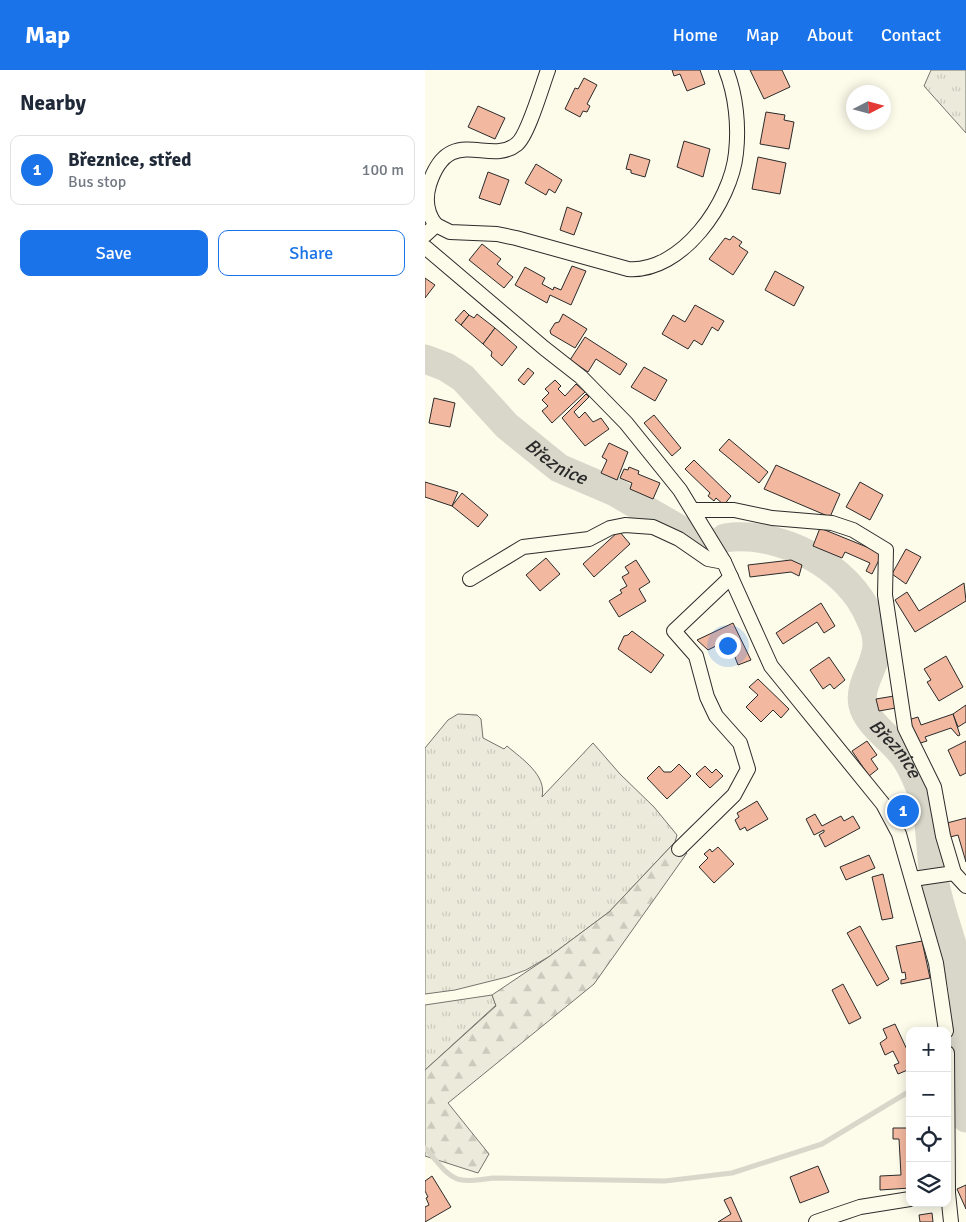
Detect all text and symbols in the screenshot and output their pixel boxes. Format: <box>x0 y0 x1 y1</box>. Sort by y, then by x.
text: Map <box>25 20 70 50</box>
text: Home <box>673 24 718 46</box>
text: Map <box>746 24 779 46</box>
text: About <box>807 24 853 46</box>
text: Contact <box>881 24 941 46</box>
north arrow <box>846 85 891 130</box>
text: Nearby <box>20 90 86 116</box>
text: Březnice, střed <box>68 148 191 172</box>
text: 1 <box>33 160 41 180</box>
text: 100 m <box>362 160 404 180</box>
text: Bus stop <box>68 172 126 192</box>
button: Save <box>20 230 208 276</box>
button: Share <box>218 230 405 276</box>
water label: Březnice <box>520 433 592 491</box>
your location <box>715 633 741 659</box>
water label: Březnice <box>864 714 927 783</box>
pin: 1 <box>887 792 919 830</box>
map controls <box>906 1027 951 1207</box>
button: + <box>906 1027 951 1072</box>
button: − <box>906 1072 951 1117</box>
button: locate <box>906 1117 951 1162</box>
button: layers <box>906 1162 951 1207</box>

